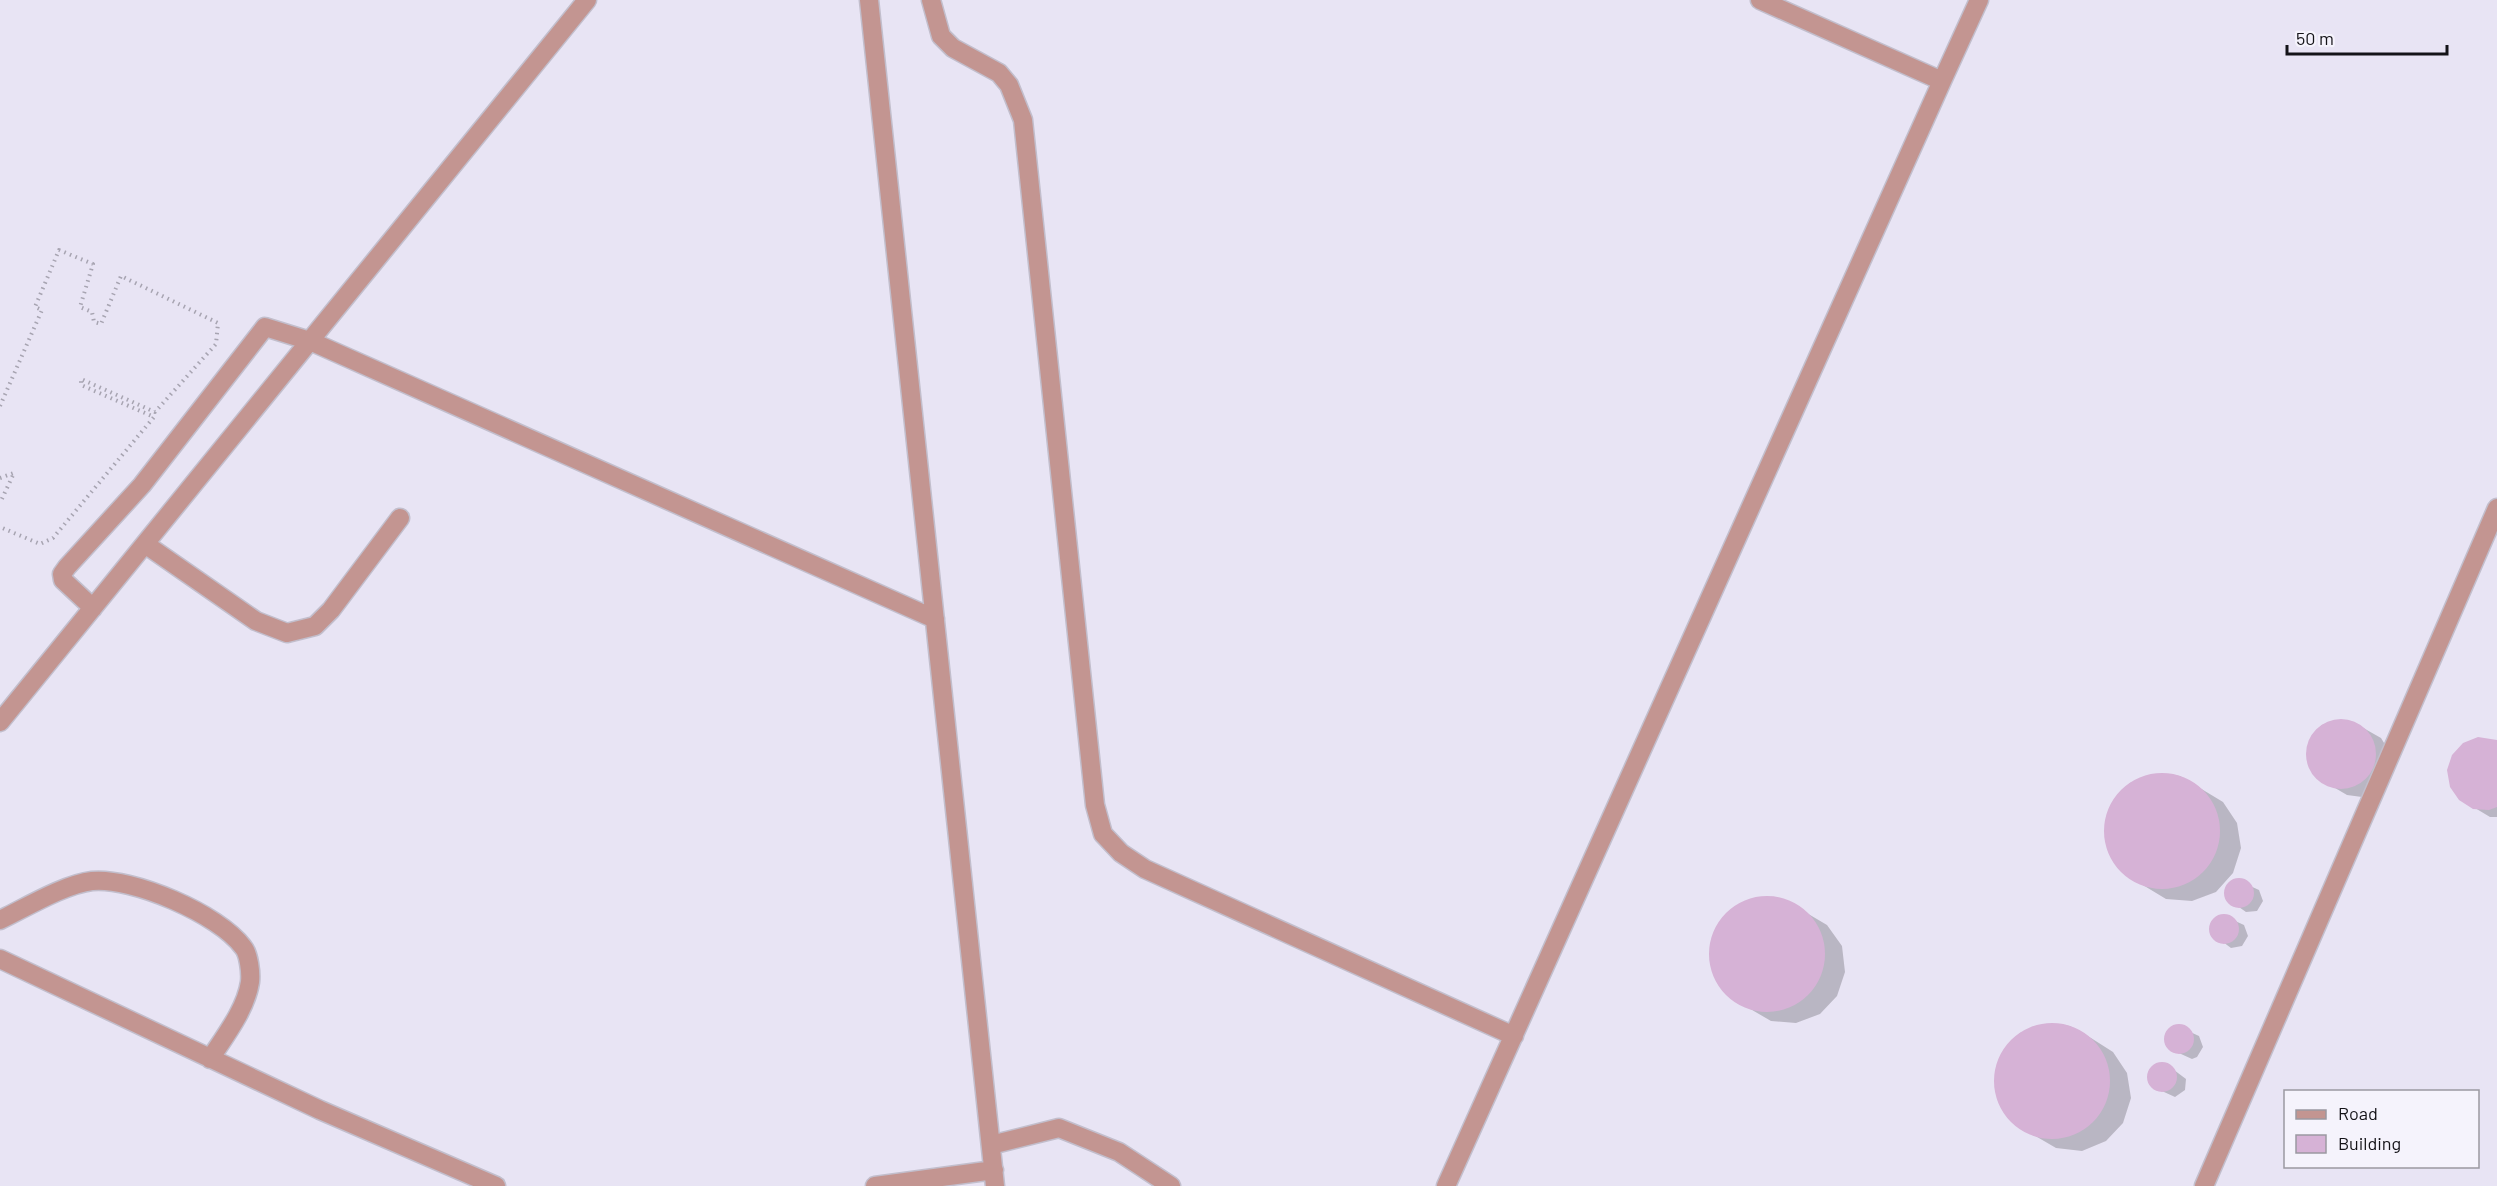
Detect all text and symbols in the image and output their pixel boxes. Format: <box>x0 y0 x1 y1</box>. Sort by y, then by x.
scale bar <box>2287 18 2448 56</box>
text: 50 m <box>2296 27 2334 49</box>
legend <box>2284 1090 2479 1168</box>
text: Road <box>2338 1102 2378 1124</box>
text: Building <box>2338 1132 2401 1154</box>

